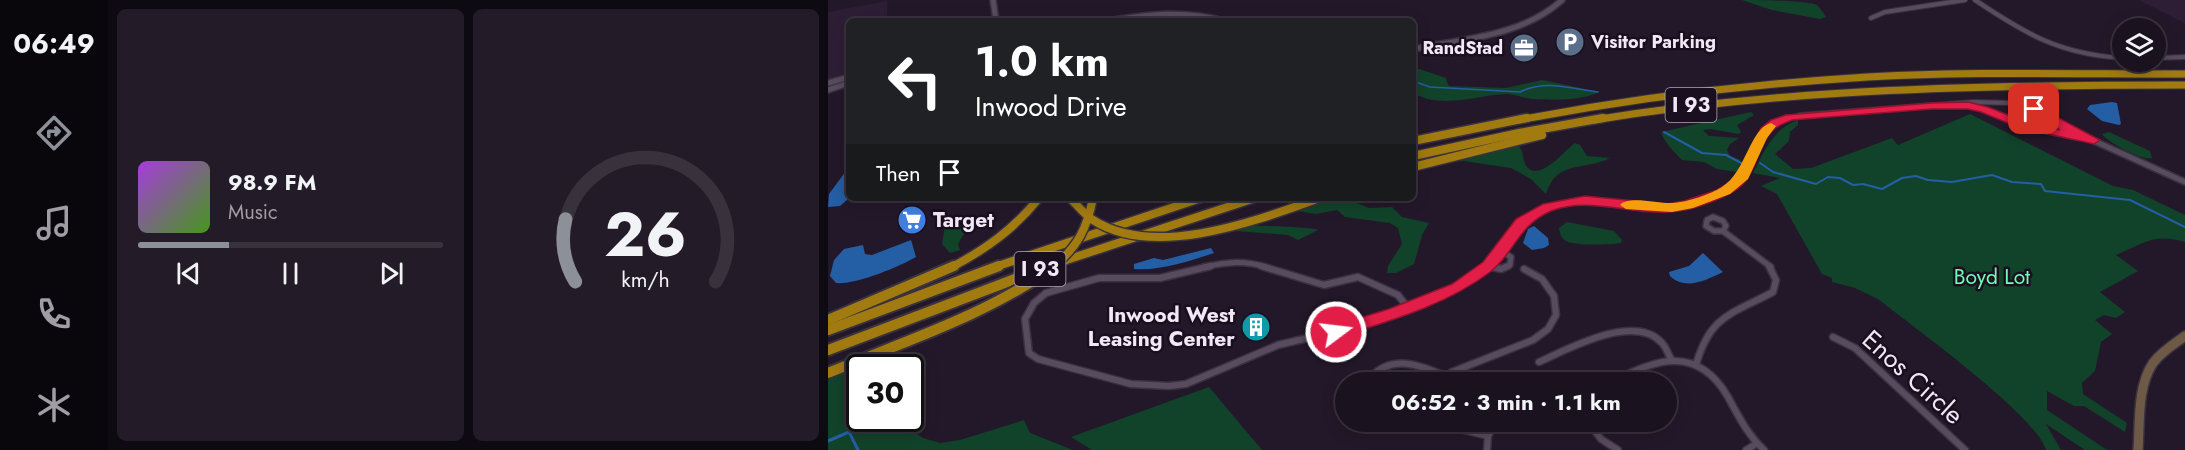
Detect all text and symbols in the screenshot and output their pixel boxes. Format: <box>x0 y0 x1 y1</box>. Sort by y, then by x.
map controls <box>2112 18 2166 72</box>
button: layers <box>2112 18 2166 72</box>
text: 06:49 <box>13 24 95 63</box>
parking icon: Visitor Parking <box>1554 26 1586 58</box>
place label: Visitor Parking <box>1590 29 1716 55</box>
text: 1.0 km <box>975 31 1109 92</box>
office icon: RandStad <box>1508 32 1540 64</box>
place label: RandStad <box>1422 35 1503 61</box>
icon: left <box>876 42 954 120</box>
pin <box>2008 83 2059 134</box>
text: Inwood Drive <box>975 87 1127 126</box>
road number: I 93 <box>1666 88 1716 122</box>
icon: arrive <box>2017 92 2050 125</box>
icon: directions <box>33 112 75 154</box>
icon: arrive <box>933 156 966 189</box>
text: Then <box>876 157 921 189</box>
text: 98.9 FM <box>228 166 316 198</box>
text: 26 <box>604 189 687 279</box>
text: Music <box>228 198 278 227</box>
icon: music <box>33 202 75 244</box>
supermarket icon: Target <box>896 204 928 236</box>
place label: Target <box>933 205 994 235</box>
road number: I 93 <box>1014 252 1066 286</box>
icon: previous <box>172 257 205 290</box>
icon: pause <box>274 257 307 290</box>
icon: next <box>375 257 408 290</box>
park label: Boyd Lot <box>1954 262 2030 292</box>
text: km/h <box>622 264 670 295</box>
icon: phone <box>33 293 75 335</box>
place label: Inwood West Leasing Center <box>1088 300 1235 354</box>
position arrow <box>1304 300 1368 364</box>
building icon: Inwood West Leasing Center <box>1240 311 1272 343</box>
street label: Enos Circle <box>1854 321 1972 433</box>
speed limit sign: 30 <box>846 354 924 432</box>
icon: climate <box>33 384 75 426</box>
text: 06:52 · 3 min · 1.1 km <box>1391 386 1621 418</box>

